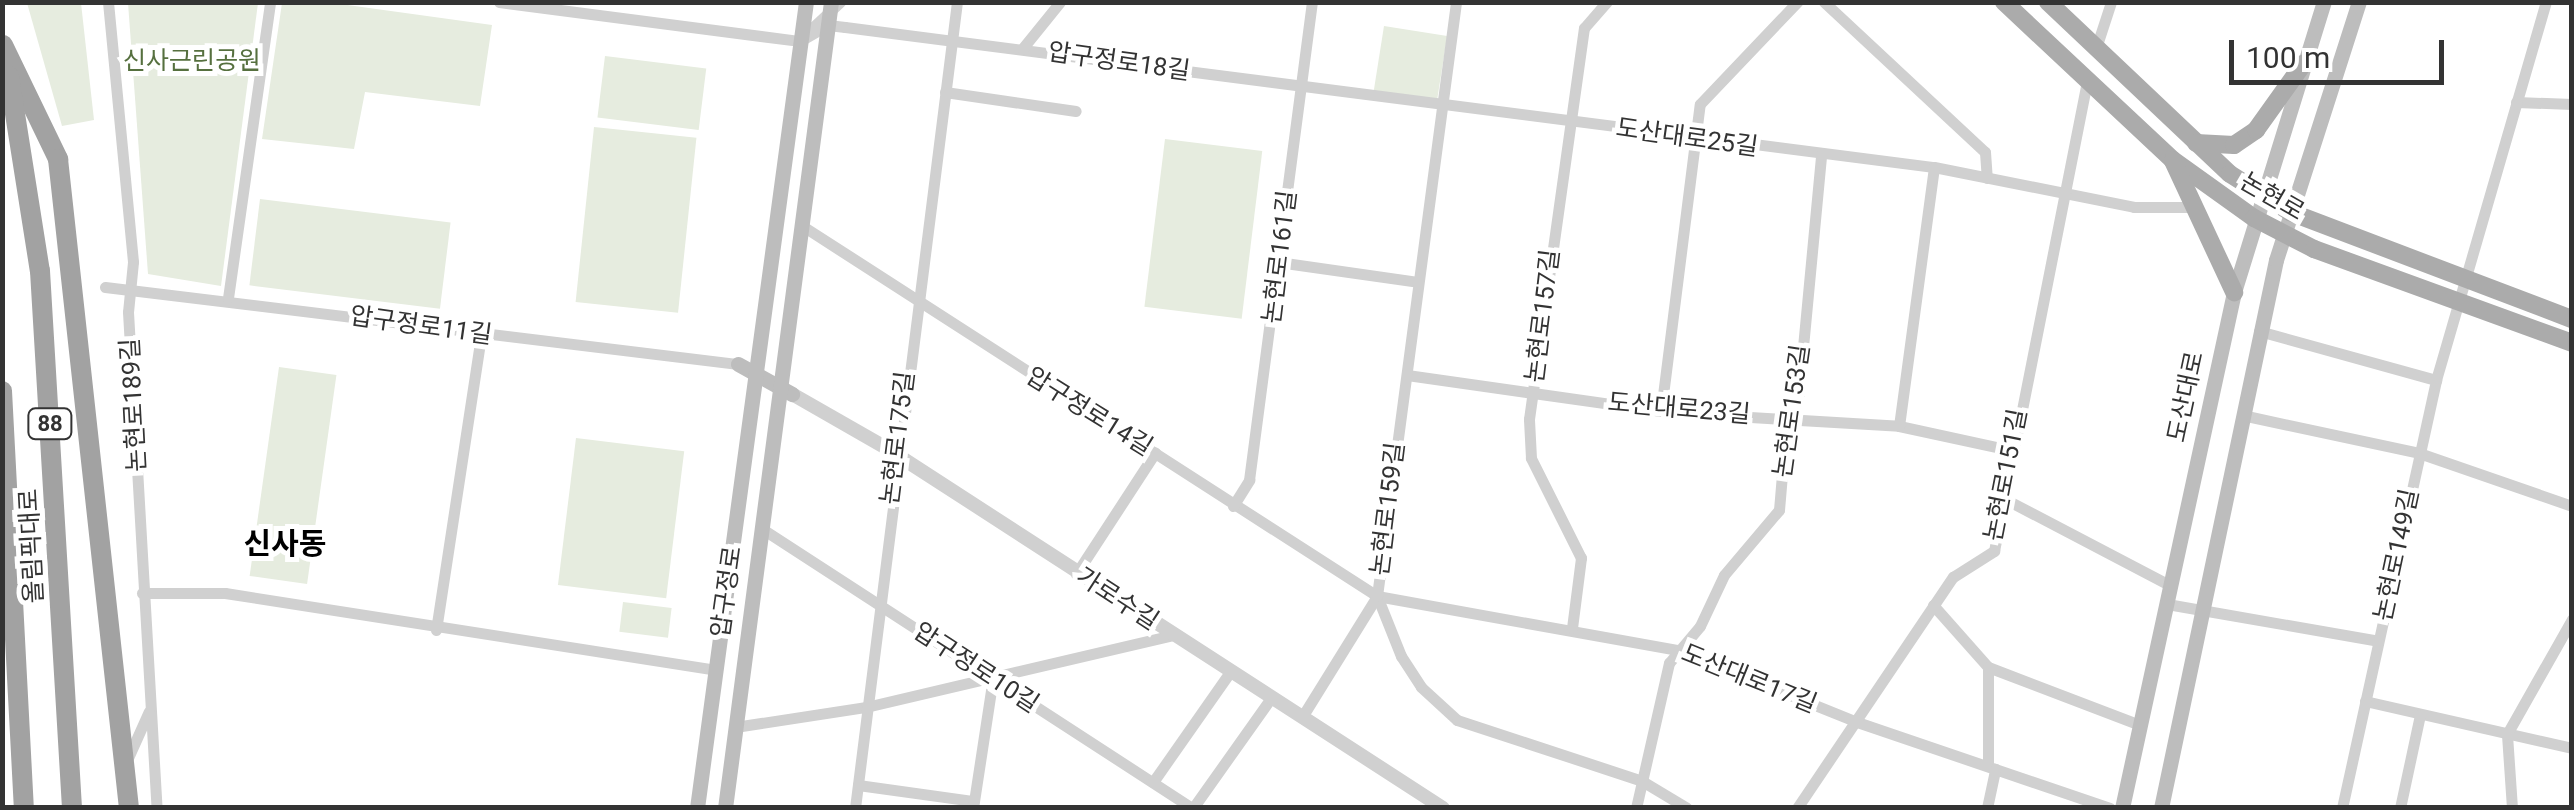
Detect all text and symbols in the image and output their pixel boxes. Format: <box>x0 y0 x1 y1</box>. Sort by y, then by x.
scale bar <box>2234 20 2449 82</box>
street label: 압구정로18길 <box>1046 37 1192 87</box>
text: 100 m <box>2246 40 2330 75</box>
park label: 신사근린공원 <box>123 46 261 76</box>
street label: 도산대로25길 <box>1614 113 1760 163</box>
street label: 논현로 <box>2235 167 2309 227</box>
street label: 논현로161길 <box>1257 189 1303 325</box>
street label: 논현로157길 <box>1520 248 1566 384</box>
street label: 압구정로11길 <box>348 301 494 351</box>
street label: 논현로189길 <box>116 337 152 473</box>
street label: 논현로153길 <box>1768 342 1816 480</box>
street label: 도산대로 <box>2162 349 2210 445</box>
street label: 압구정로14길 <box>1020 361 1158 463</box>
street label: 논현로175길 <box>875 370 921 506</box>
street label: 도산대로23길 <box>1606 388 1752 430</box>
street label: 논현로151길 <box>1978 406 2034 544</box>
road number: 88 <box>25 407 75 441</box>
street label: 논현로159길 <box>1365 441 1411 577</box>
street label: 논현로149길 <box>2368 486 2426 624</box>
street label: 올림픽대로 <box>14 488 50 604</box>
district label: 신사동 <box>244 526 326 562</box>
street label: 압구정로 <box>706 544 748 640</box>
street label: 가로수길 <box>1070 561 1164 637</box>
street label: 압구정로10길 <box>908 616 1044 720</box>
street label: 도산대로17길 <box>1677 638 1821 720</box>

